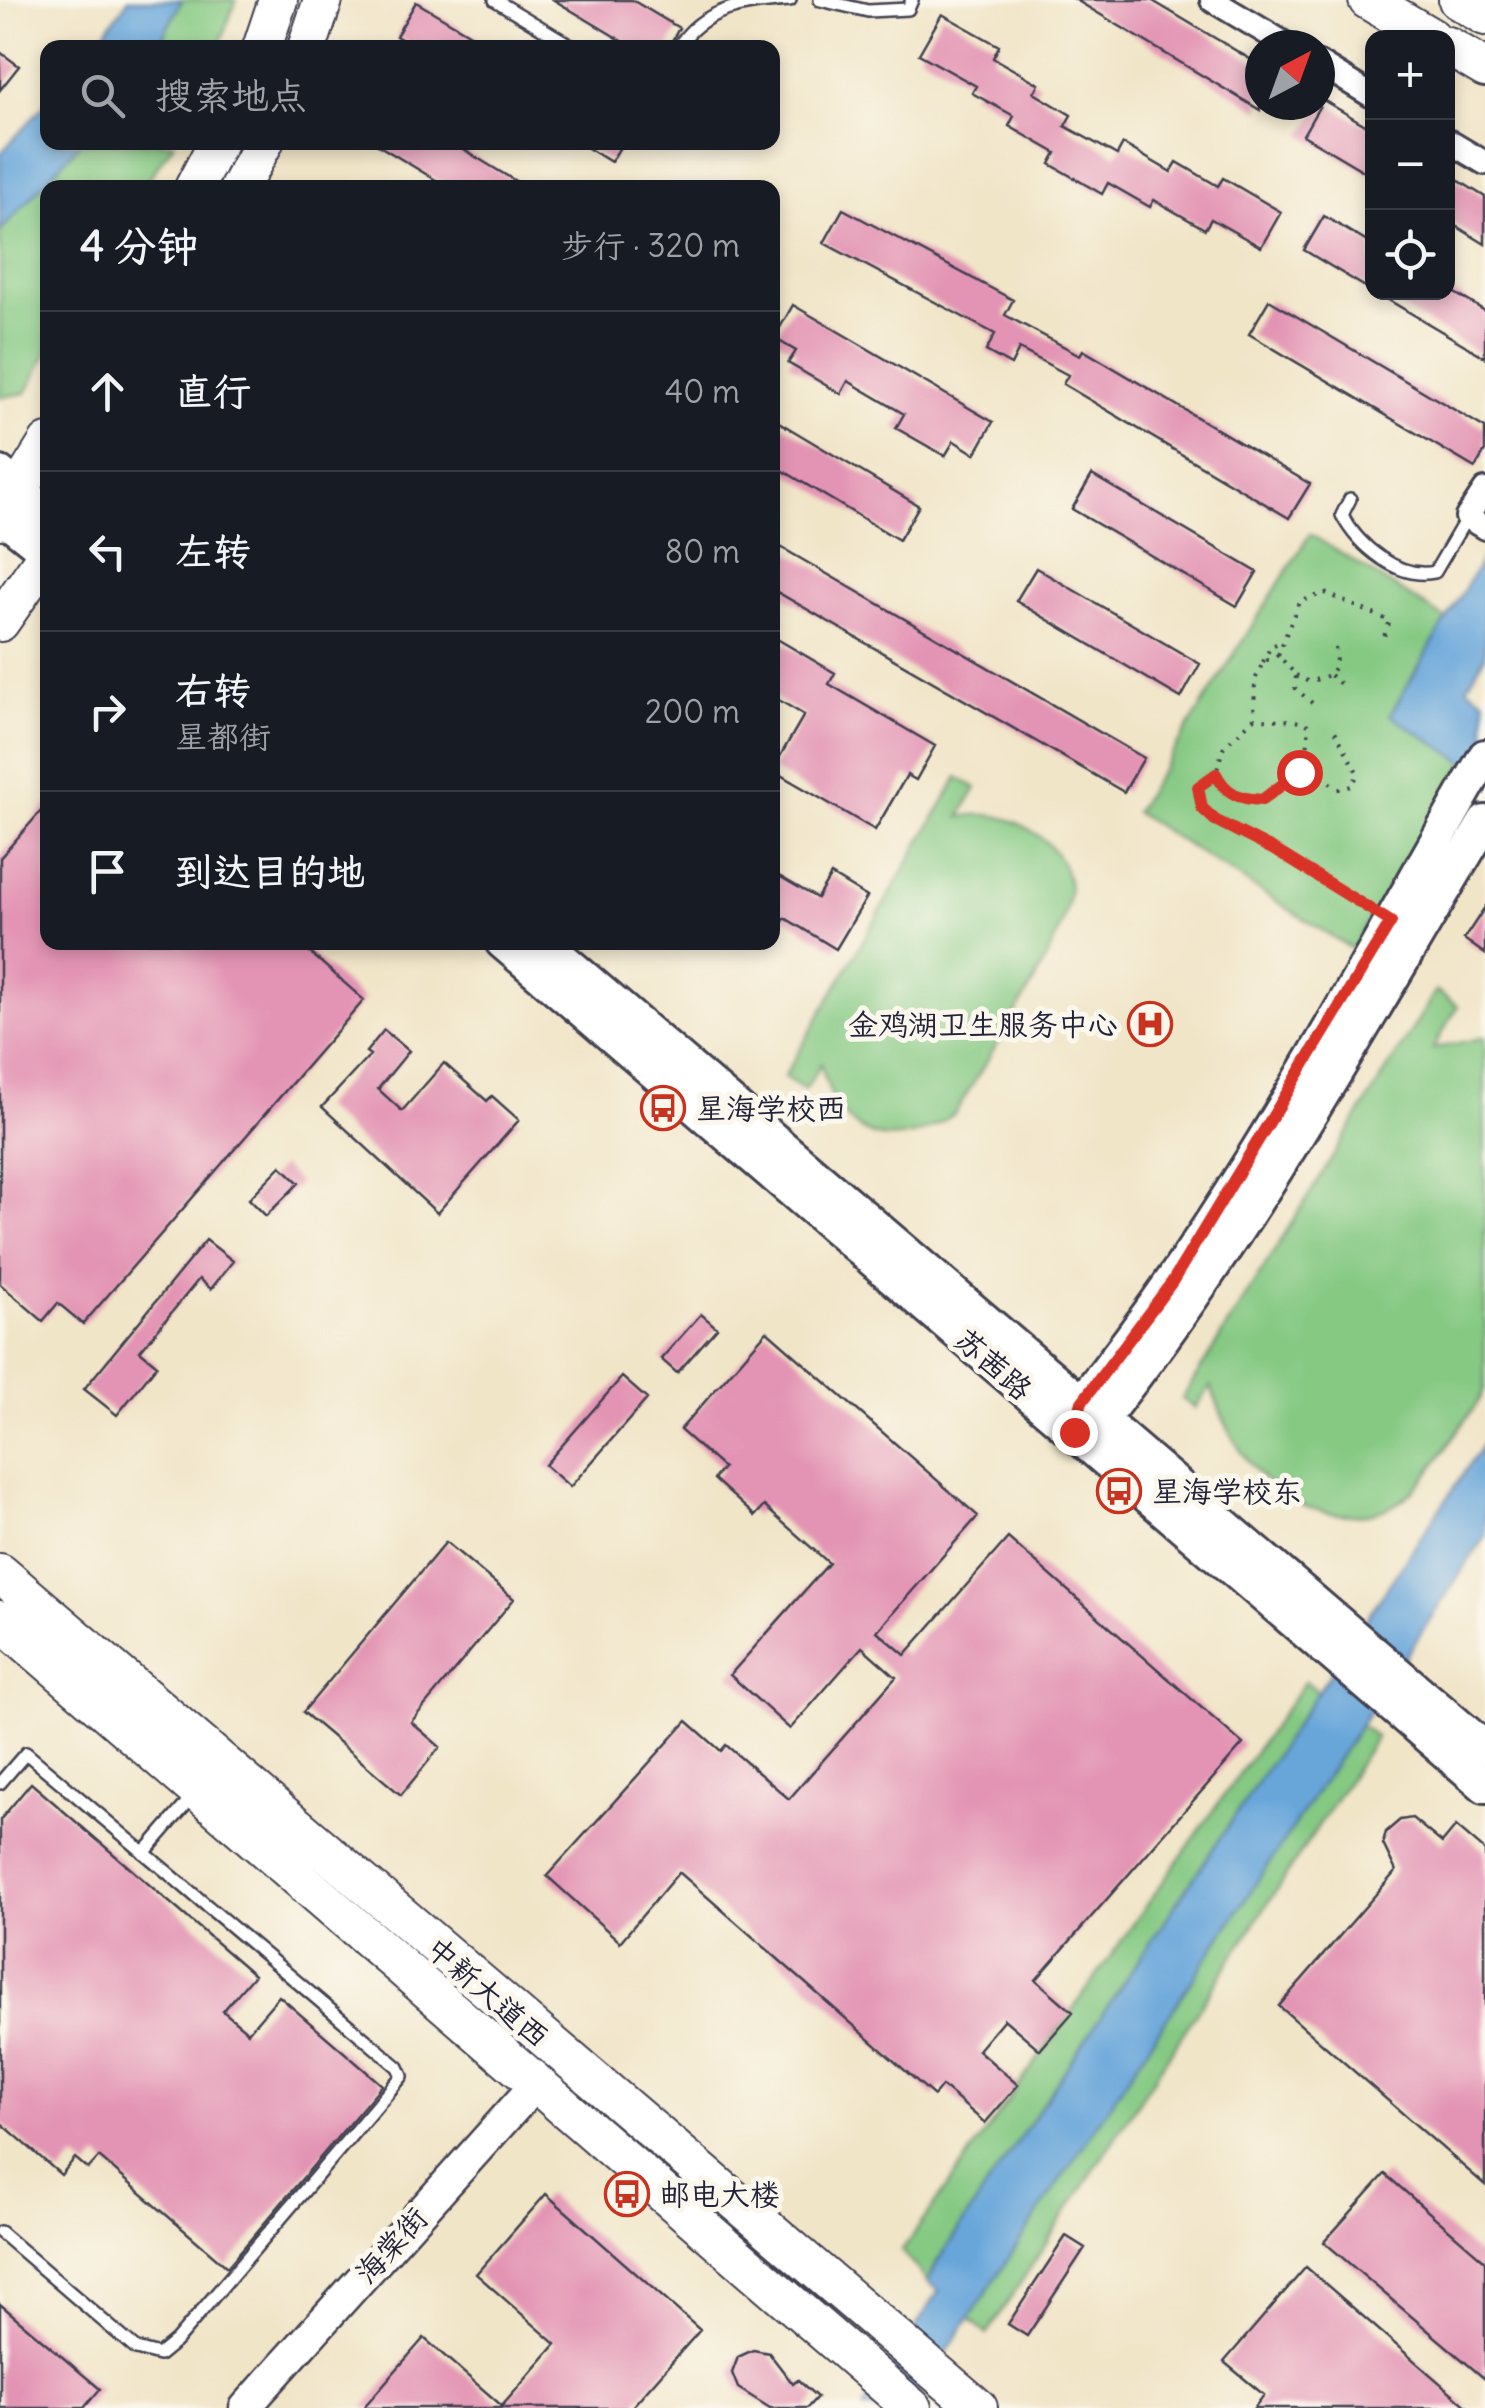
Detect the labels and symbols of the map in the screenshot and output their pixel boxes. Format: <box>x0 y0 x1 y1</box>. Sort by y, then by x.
north arrow <box>1245 30 1335 120</box>
route start <box>1277 750 1323 796</box>
hospital icon: 金鸡湖卫生服务中心 <box>1127 1001 1173 1047</box>
place label: 金鸡湖卫生服务中心 <box>848 1005 1118 1043</box>
bus stop icon: 星海学校西 <box>640 1085 686 1131</box>
place label: 星海学校西 <box>696 1089 846 1127</box>
street label: 苏茜路 <box>948 1320 1040 1408</box>
route end <box>1052 1410 1098 1456</box>
bus stop icon: 星海学校东 <box>1096 1468 1142 1514</box>
place label: 星海学校东 <box>1152 1472 1302 1510</box>
street label: 中新大道西 <box>419 1928 557 2056</box>
bus stop icon: 邮电大楼 <box>604 2171 650 2217</box>
place label: 邮电大楼 <box>660 2175 780 2213</box>
street label: 海棠街 <box>347 2199 435 2291</box>

